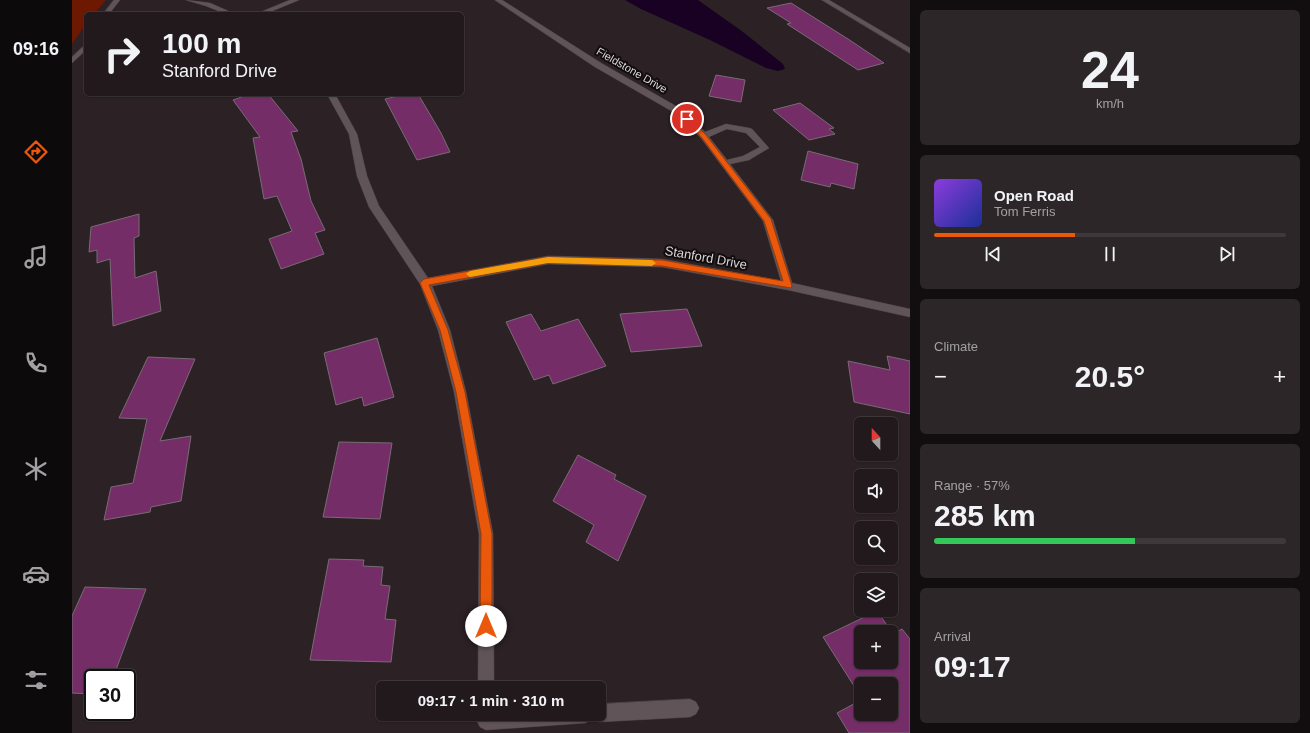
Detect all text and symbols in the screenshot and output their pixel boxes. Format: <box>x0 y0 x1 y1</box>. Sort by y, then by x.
icon: right <box>96 28 148 80</box>
text: 100 m <box>162 28 241 59</box>
text: 09:16 <box>13 39 59 59</box>
text: 24 <box>1081 41 1139 99</box>
street label: Fieldstone Drive <box>595 45 669 95</box>
text: Stanford Drive <box>162 61 277 81</box>
text: km/h <box>1096 96 1124 111</box>
pin <box>670 102 704 136</box>
icon: arrive <box>676 108 698 130</box>
icon: directions <box>22 138 50 166</box>
text: Open Road <box>994 187 1074 204</box>
text: Tom Ferris <box>994 204 1055 219</box>
icon: music <box>22 243 50 271</box>
street label: Stanford Drive <box>664 243 748 272</box>
icon: previous <box>982 243 1004 265</box>
icon: pause <box>1099 243 1121 265</box>
icon: next <box>1216 243 1238 265</box>
text: Climate <box>934 339 978 354</box>
icon: phone <box>22 349 50 377</box>
text: 20.5° <box>1075 360 1145 393</box>
text: − <box>934 364 947 389</box>
text: + <box>1273 364 1286 389</box>
north arrow <box>854 417 898 461</box>
map controls <box>854 417 898 721</box>
icon: climate <box>22 455 50 483</box>
button: sound <box>854 469 898 513</box>
text: Range · 57% <box>934 478 1010 493</box>
text: 285 km <box>934 499 1036 532</box>
button: search <box>854 521 898 565</box>
icon: car <box>22 560 50 588</box>
button: layers <box>854 573 898 617</box>
position arrow <box>465 605 507 647</box>
button: + <box>854 625 898 669</box>
text: Arrival <box>934 629 971 644</box>
text: 09:17 <box>934 650 1011 683</box>
icon: filters <box>22 666 50 694</box>
speed limit sign: 30 <box>84 669 136 721</box>
button: − <box>854 677 898 721</box>
text: 09:17 · 1 min · 310 m <box>418 692 564 709</box>

